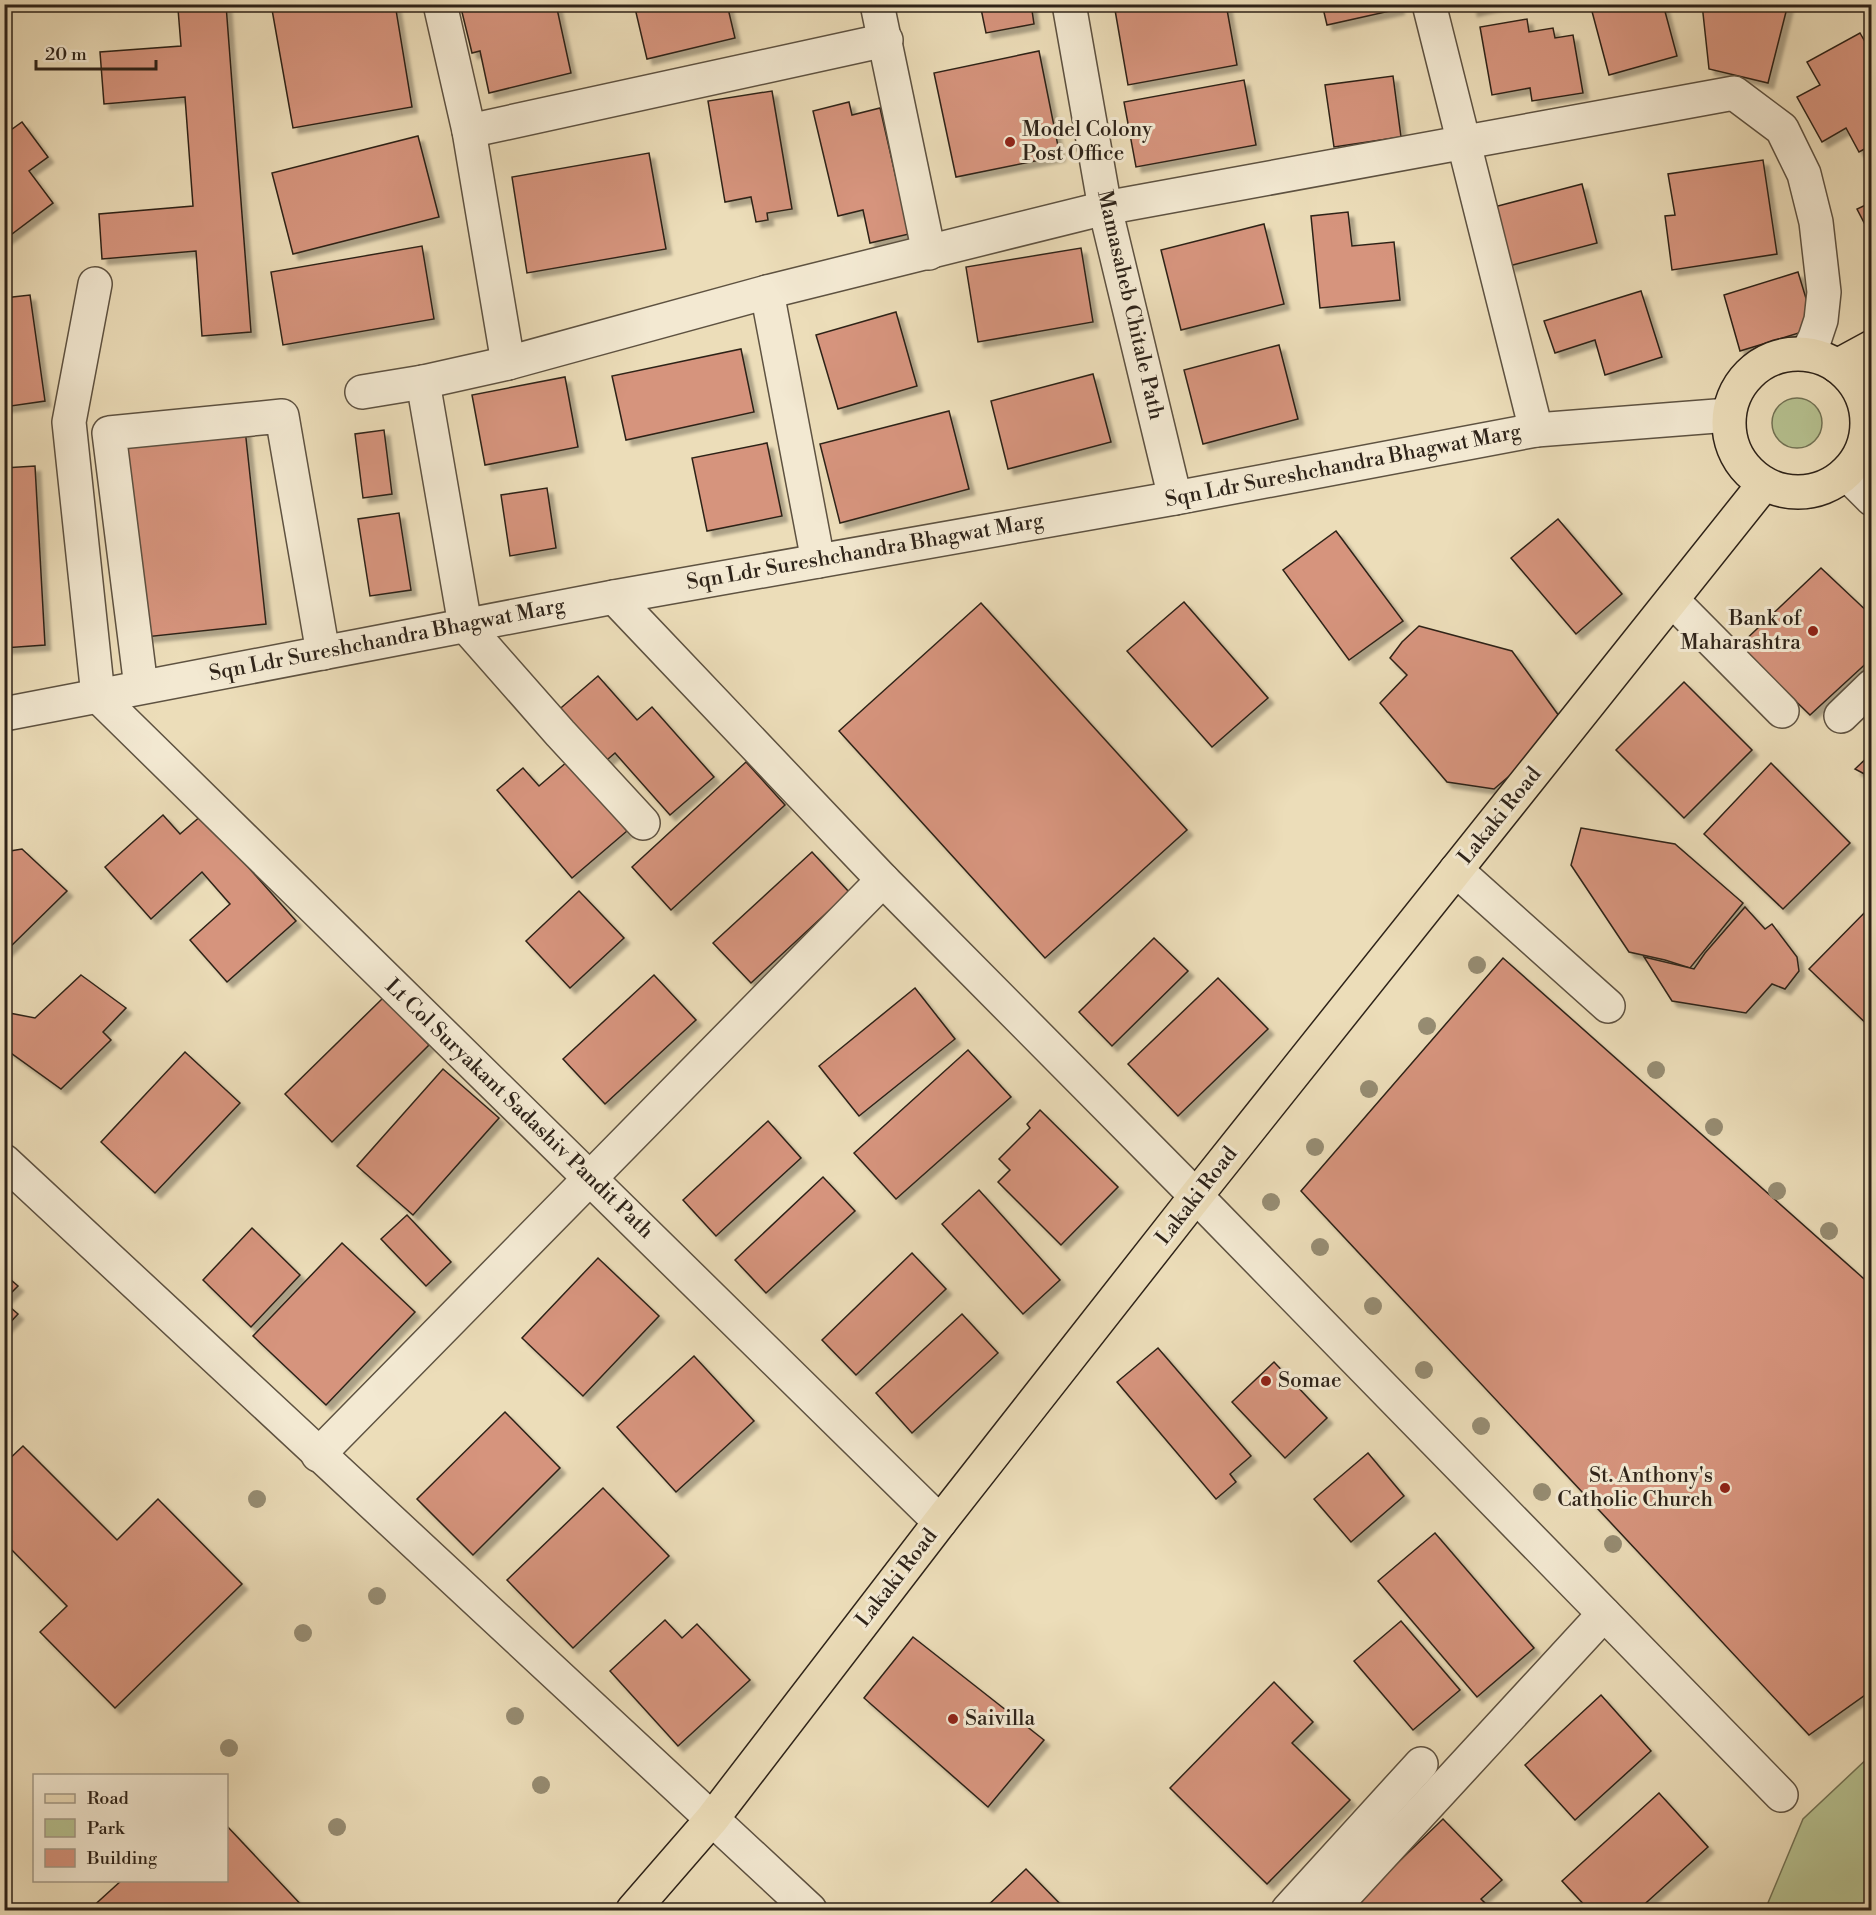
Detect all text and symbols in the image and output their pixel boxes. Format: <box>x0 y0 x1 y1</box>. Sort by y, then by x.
scale bar <box>36 33 156 71</box>
text: 20 m <box>45 43 87 66</box>
place label: Model Colony Post Office <box>1022 117 1153 167</box>
marker: Model Colony Post Office <box>1003 135 1017 149</box>
street label: Mamasaheb Chitale Path <box>1091 188 1169 423</box>
street label: Sqn Ldr Sureshchandra Bhagwat Marg <box>1163 419 1523 513</box>
street label: Sqn Ldr Sureshchandra Bhagwat Marg <box>684 508 1046 596</box>
street label: Sqn Ldr Sureshchandra Bhagwat Marg <box>207 593 567 687</box>
place label: Bank of Maharashtra <box>1680 606 1802 656</box>
marker: Bank of Maharashtra <box>1806 624 1820 638</box>
street label: Lakaki Road <box>1453 762 1547 870</box>
street label: Lt Col Suryakant Sadashiv Pandit Path <box>379 974 659 1245</box>
street label: Lakaki Road <box>1151 1142 1244 1250</box>
place label: Somae <box>1278 1368 1341 1394</box>
marker: Somae <box>1259 1374 1273 1388</box>
place label: St. Anthony's Catholic Church <box>1557 1463 1713 1513</box>
marker: St. Anthony's Catholic Church <box>1718 1481 1732 1495</box>
street label: Lakaki Road <box>851 1524 944 1632</box>
place label: Saivilla <box>965 1706 1035 1732</box>
marker: Saivilla <box>946 1712 960 1726</box>
legend <box>33 1774 228 1882</box>
text: Road <box>87 1787 130 1810</box>
text: Park <box>87 1817 126 1840</box>
text: Building <box>86 1847 158 1870</box>

